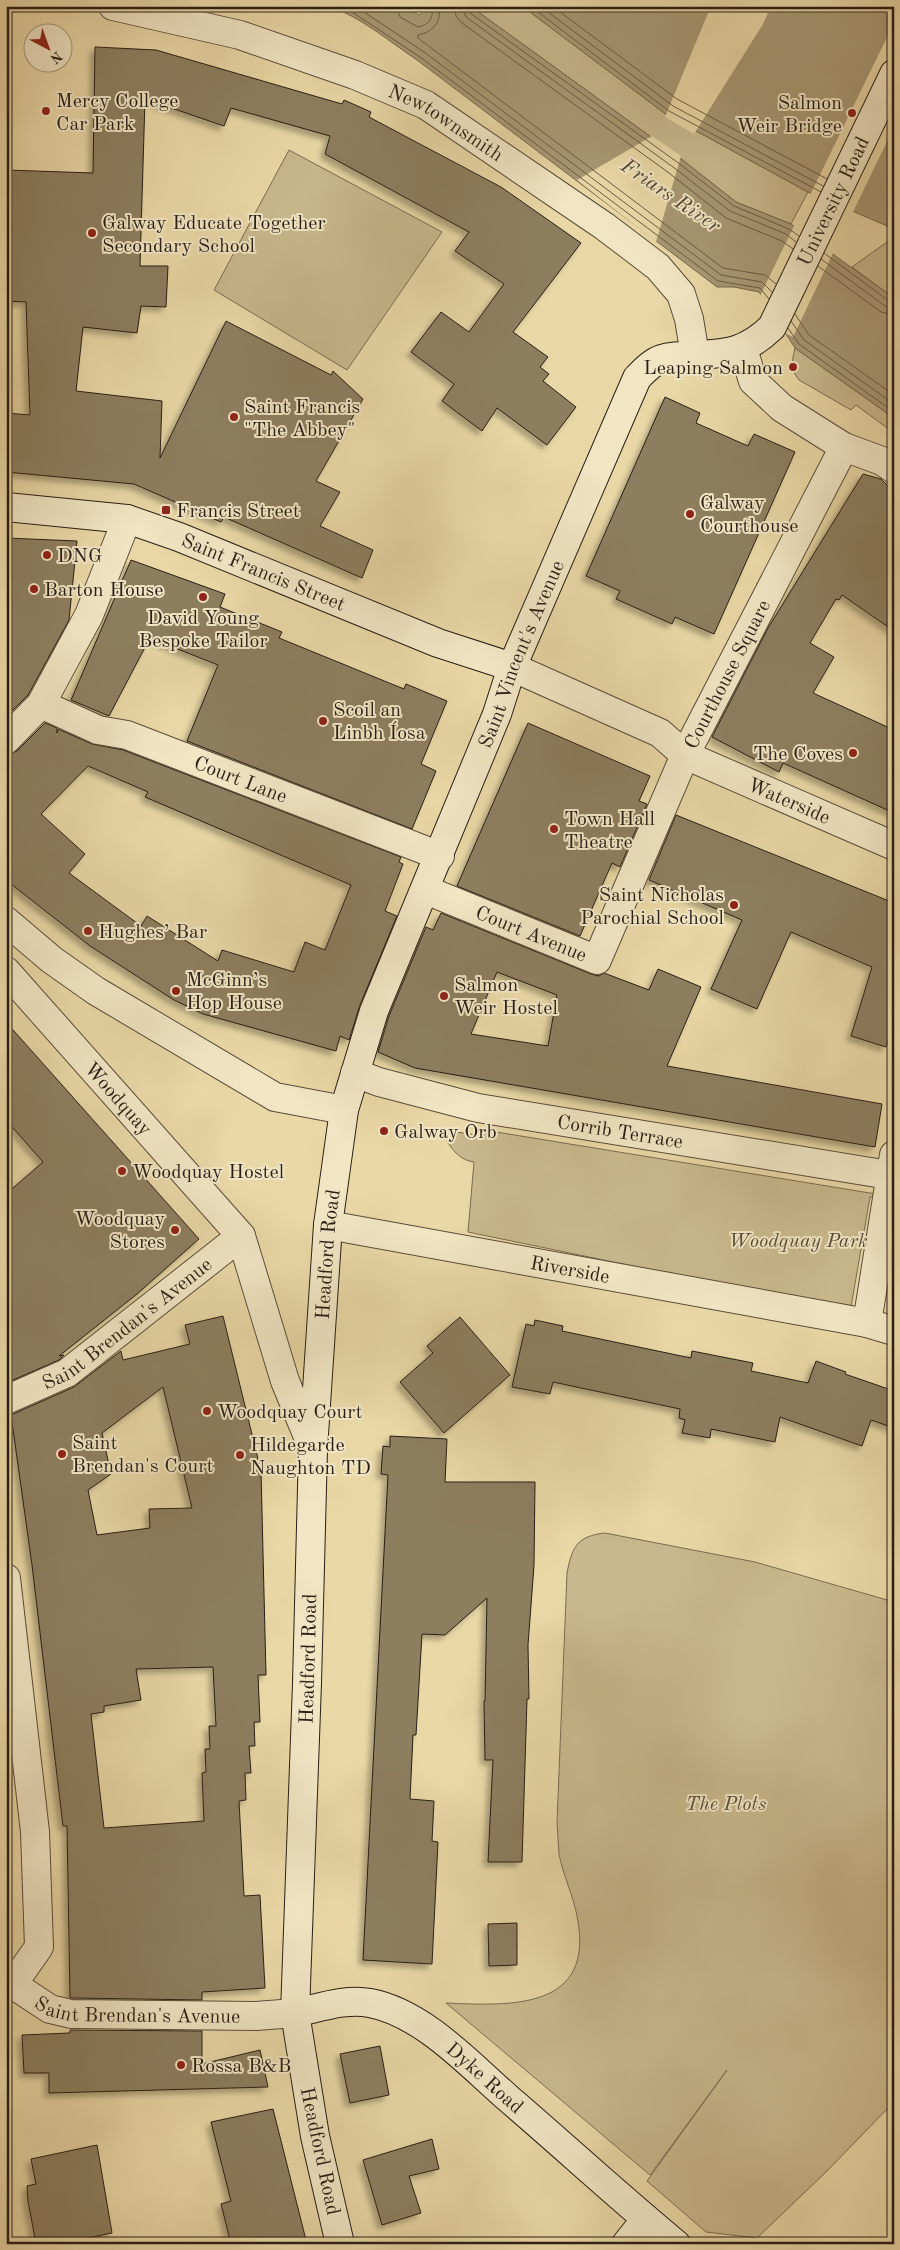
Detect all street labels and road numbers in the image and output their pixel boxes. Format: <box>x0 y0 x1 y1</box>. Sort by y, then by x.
street label: Newtownsmith <box>385 82 506 166</box>
street label: University Road <box>795 134 874 270</box>
street label: Saint Francis Street <box>178 531 348 616</box>
street label: Saint Vincent's Avenue <box>476 558 569 751</box>
street label: Courthouse Square <box>682 597 775 753</box>
street label: Court Lane <box>191 754 289 808</box>
street label: Waterside <box>744 776 833 829</box>
street label: Court Avenue <box>472 903 589 967</box>
street label: Woodquay <box>80 1059 155 1140</box>
street label: Corrib Terrace <box>555 1113 684 1153</box>
street label: Headford Road <box>314 1188 345 1320</box>
street label: Riverside <box>528 1254 611 1288</box>
street label: Saint Brendan's Avenue <box>40 1255 216 1395</box>
street label: Headford Road <box>298 1593 321 1724</box>
street label: Saint Brendan's Avenue <box>30 1993 240 2028</box>
street label: Dyke Road <box>441 2039 526 2118</box>
street label: Headford Road <box>296 2085 342 2217</box>

